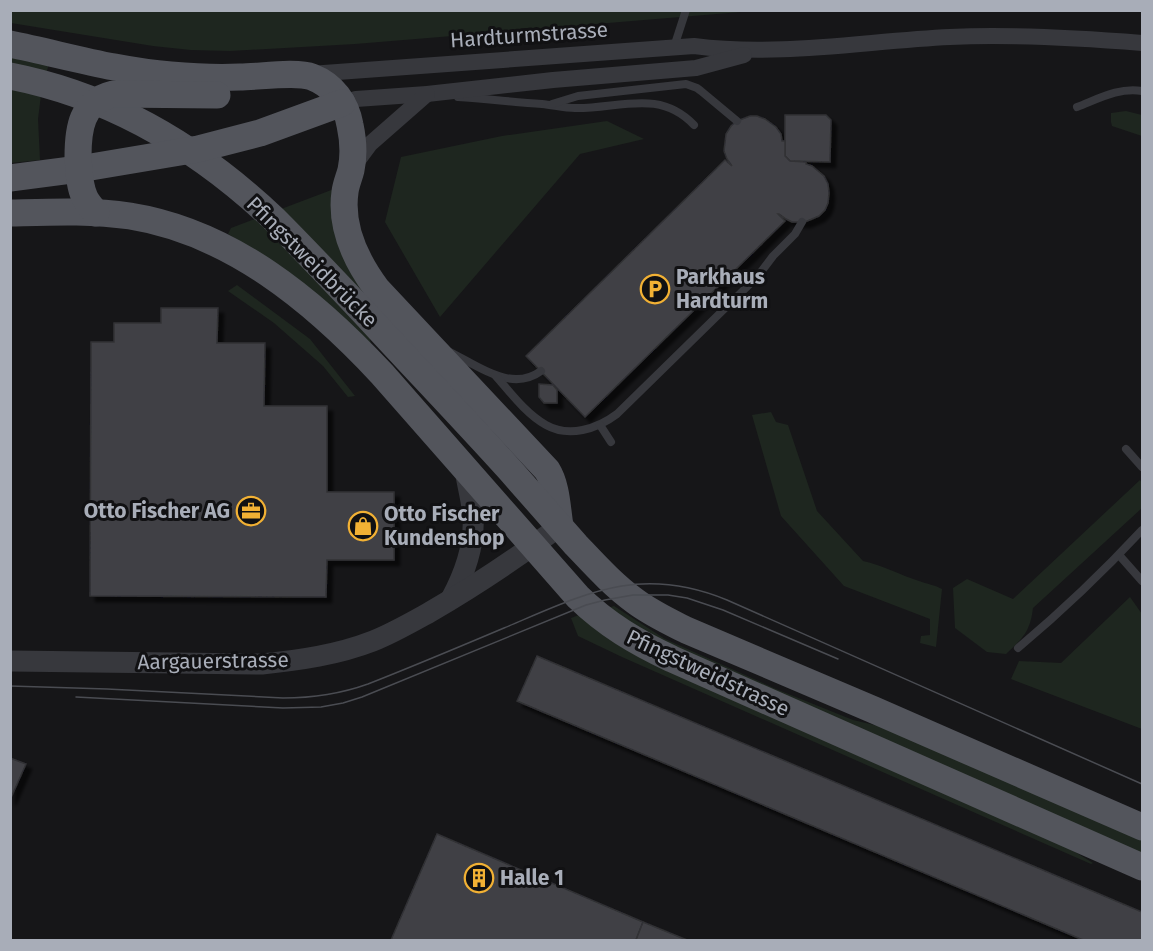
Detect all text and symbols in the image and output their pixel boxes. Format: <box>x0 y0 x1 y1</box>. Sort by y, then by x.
street label: Hardturmstrasse <box>449 17 609 53</box>
street label: Pfingstweidbrücke <box>241 191 383 333</box>
place label: Parkhaus Hardturm <box>676 264 768 314</box>
parking icon: Parkhaus Hardturm <box>639 273 671 305</box>
office icon: Otto Fischer AG <box>235 495 267 527</box>
place label: Otto Fischer AG <box>84 498 230 524</box>
place label: Otto Fischer Kundenshop <box>384 501 505 551</box>
shop icon: Otto Fischer Kundenshop <box>347 510 379 542</box>
street label: Pfingstweidstrasse <box>623 624 793 722</box>
street label: Aargauerstrasse <box>137 647 289 675</box>
building icon: Halle 1 <box>463 862 495 894</box>
place label: Halle 1 <box>500 865 564 891</box>

